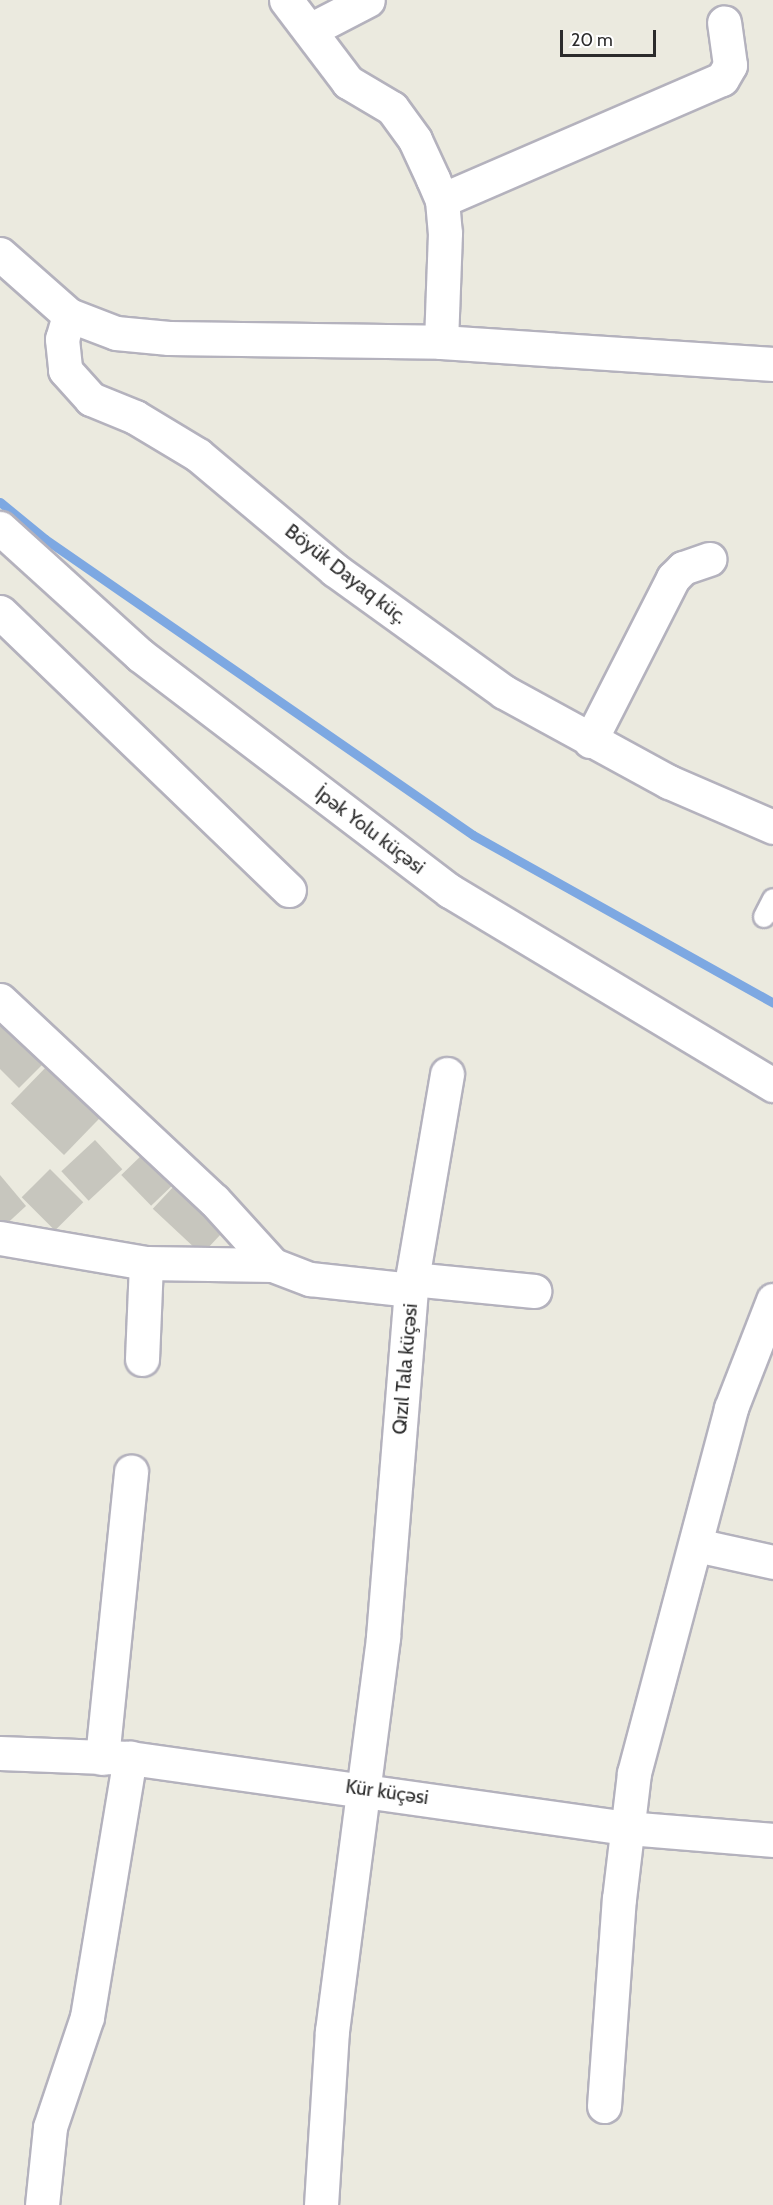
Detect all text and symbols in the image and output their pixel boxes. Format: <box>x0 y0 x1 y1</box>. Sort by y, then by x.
scale bar <box>563 18 659 56</box>
text: 20 m <box>571 29 613 51</box>
street label: Böyük Dayaq küç. <box>280 519 412 629</box>
street label: İpək Yolu küçəsi <box>310 781 430 879</box>
street label: Qızıl Tala küçəsi <box>387 1302 423 1436</box>
street label: Kür küçəsi <box>344 1774 430 1810</box>

